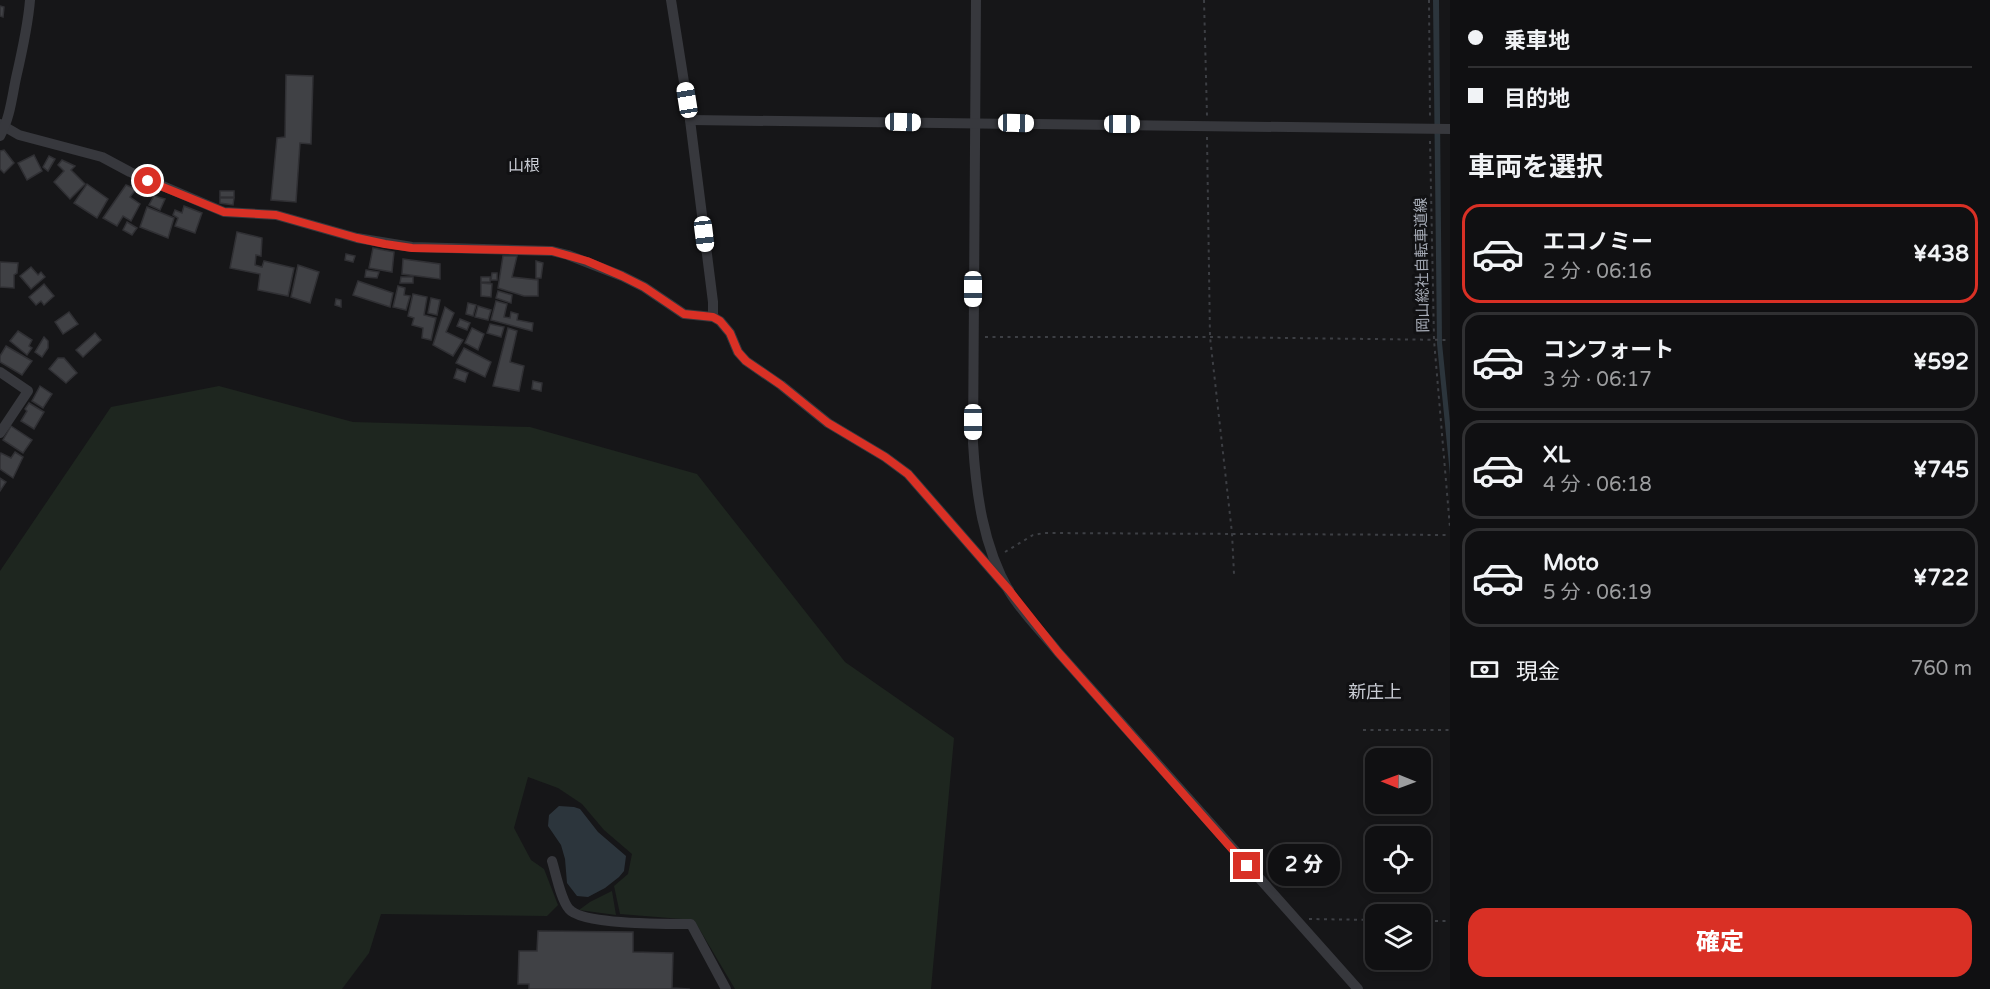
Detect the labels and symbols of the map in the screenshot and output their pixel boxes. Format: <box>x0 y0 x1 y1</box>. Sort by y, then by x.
car <box>675 81 699 119</box>
car <box>885 113 921 131</box>
car <box>998 114 1034 132</box>
car <box>1104 115 1140 133</box>
district label: 山根 <box>508 156 540 176</box>
route start <box>134 167 161 194</box>
street label: 岡山総社自転車道線 <box>1412 197 1432 333</box>
car <box>693 215 715 253</box>
car <box>964 271 982 307</box>
car <box>964 404 982 440</box>
district label: 新庄上 <box>1348 681 1402 703</box>
north arrow <box>1365 748 1431 814</box>
callout: 2 分 <box>1268 845 1340 887</box>
route end <box>1233 852 1260 879</box>

